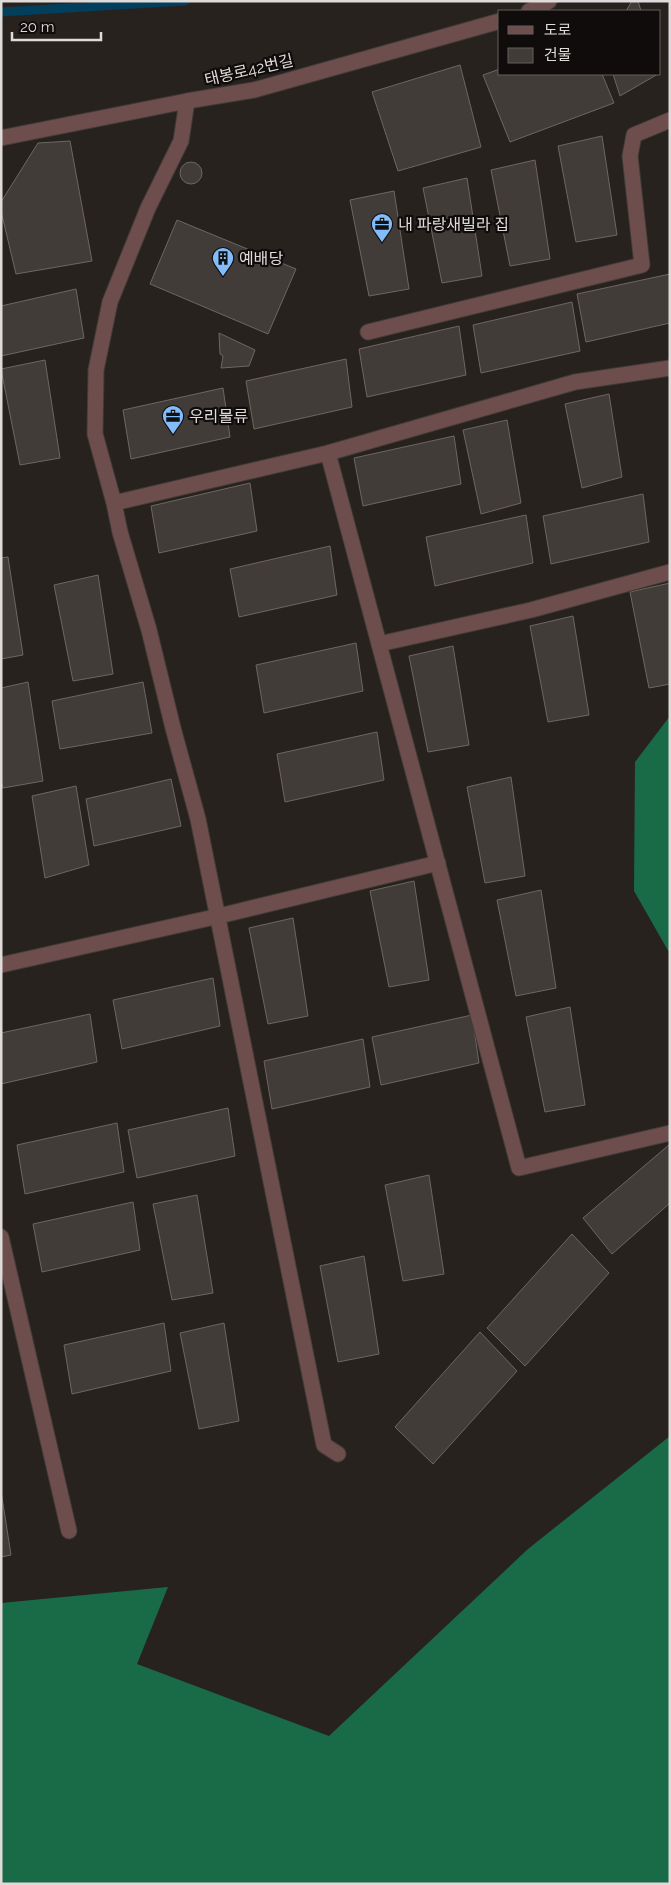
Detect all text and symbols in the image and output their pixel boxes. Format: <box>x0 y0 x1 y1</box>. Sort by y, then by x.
scale bar <box>12 10 101 42</box>
legend <box>498 10 661 75</box>
text: 20 m <box>20 18 55 36</box>
text: 도로 <box>544 21 572 39</box>
text: 건물 <box>544 46 572 64</box>
street label: 태봉로42번길 <box>203 51 295 89</box>
office icon: 내 파랑새빌라 집 <box>370 212 394 243</box>
place label: 내 파랑새빌라 집 <box>398 215 509 234</box>
building icon: 예배당 <box>211 246 235 277</box>
place label: 예배당 <box>239 249 283 268</box>
office icon: 우리물류 <box>161 404 185 435</box>
place label: 우리물류 <box>189 407 248 426</box>

